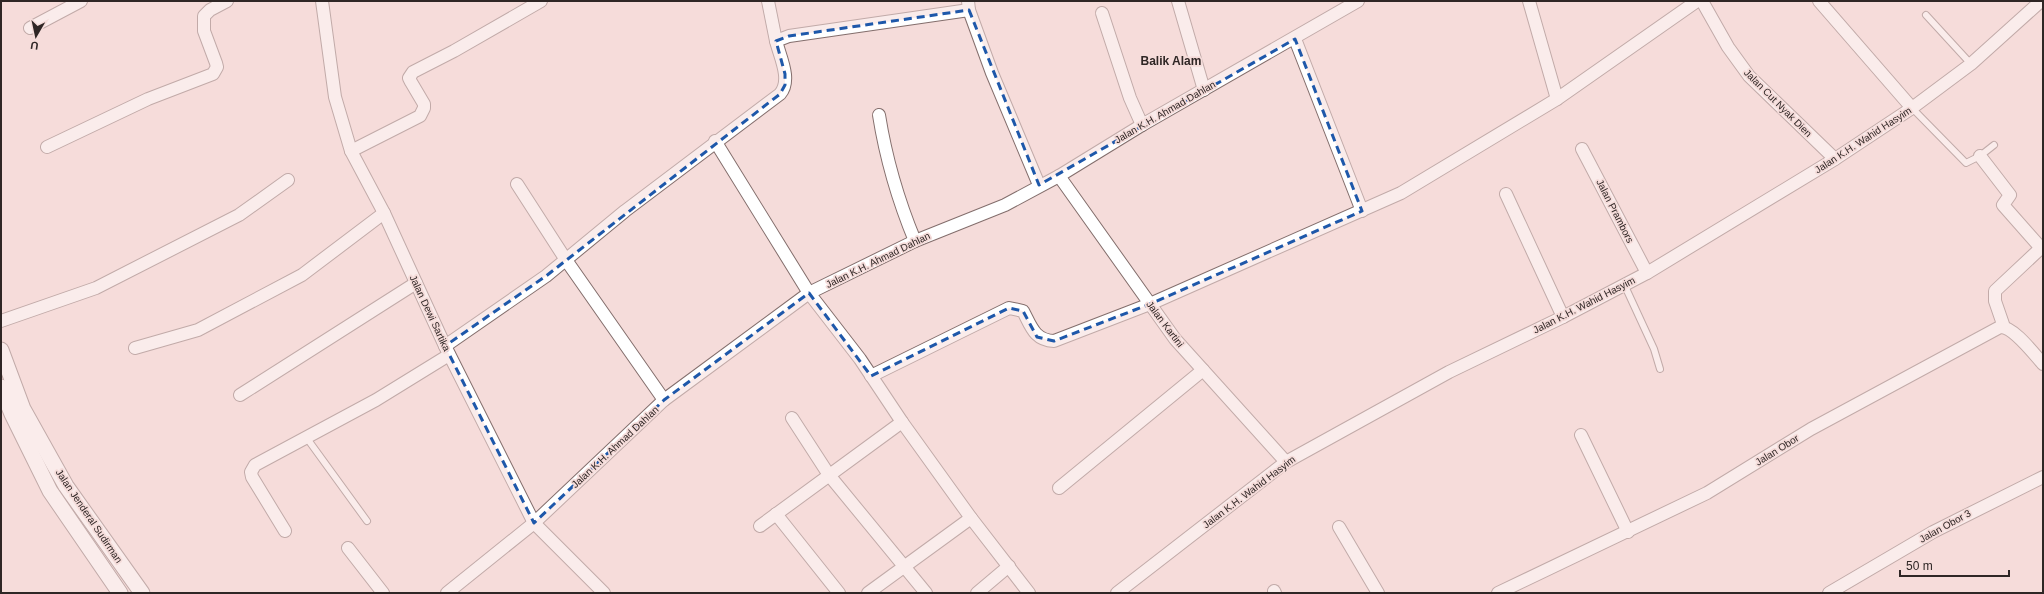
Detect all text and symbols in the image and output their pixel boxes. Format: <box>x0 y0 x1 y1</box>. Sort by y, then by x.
north arrow <box>16 16 56 56</box>
text: U <box>30 39 39 52</box>
district label: Balik Alam <box>1141 54 1201 68</box>
street label: Jalan Cut Nyak Dien <box>1742 67 1814 139</box>
street label: Jalan K.H. Ahmad Dahlan <box>1113 79 1217 145</box>
street label: Jalan K.H. Wahid Hasyim <box>1813 105 1913 175</box>
street label: Jalan Prambors <box>1594 177 1636 245</box>
street label: Jalan K.H. Ahmad Dahlan <box>824 230 932 290</box>
street label: Jalan Dewi Sartika <box>408 273 453 353</box>
street label: Jalan K.H. Wahid Hasyim <box>1531 274 1637 336</box>
street label: Jalan Kartini <box>1144 299 1186 349</box>
street label: Jalan K.H. Ahmad Dahlan <box>569 404 661 490</box>
street label: Jalan Obor <box>1753 432 1801 468</box>
street label: Jalan K.H. Wahid Hasyim <box>1201 454 1297 530</box>
street label: Jalan Jenderal Sudirman <box>54 467 124 565</box>
street label: Jalan Obor 3 <box>1917 507 1973 545</box>
scale bar <box>1900 552 2009 578</box>
text: 50 m <box>1906 559 1933 573</box>

